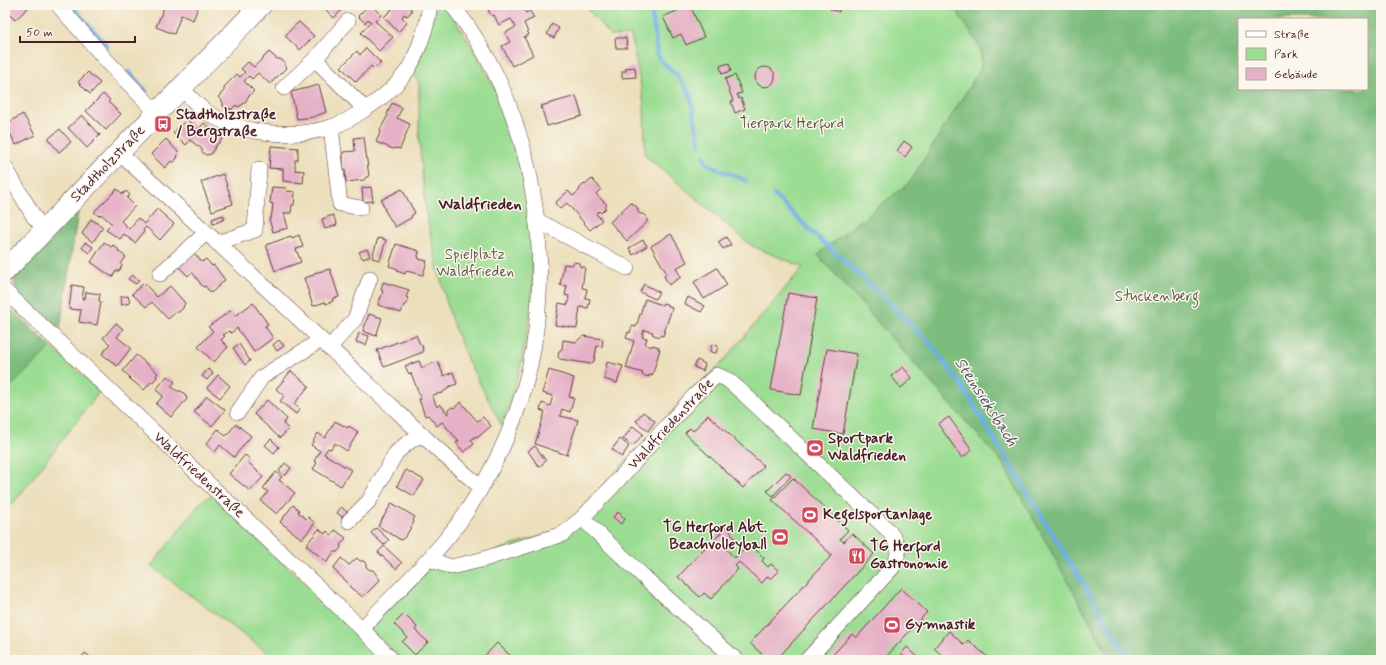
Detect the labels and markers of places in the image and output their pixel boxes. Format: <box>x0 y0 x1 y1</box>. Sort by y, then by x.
place label: Stadtholzstraße / Bergstraße <box>176 105 277 144</box>
bus stop icon: Stadtholzstraße / Bergstraße <box>153 114 173 134</box>
place label: Sportpark Waldfrieden <box>827 429 906 466</box>
sports icon: Sportpark Waldfrieden <box>805 438 825 458</box>
sports icon: Kegelsportanlage <box>800 505 820 525</box>
place label: Kegelsportanlage <box>823 505 932 527</box>
place label: TG Herford Abt. Beachvolleyball <box>663 518 767 555</box>
sports icon: TG Herford Abt. Beachvolleyball <box>770 527 790 547</box>
place label: TG Herford Gastronomie <box>870 537 948 574</box>
restaurant icon: TG Herford Gastronomie <box>847 546 867 566</box>
sports icon: Gymnastik <box>882 615 902 635</box>
place label: Gymnastik <box>905 615 976 635</box>

